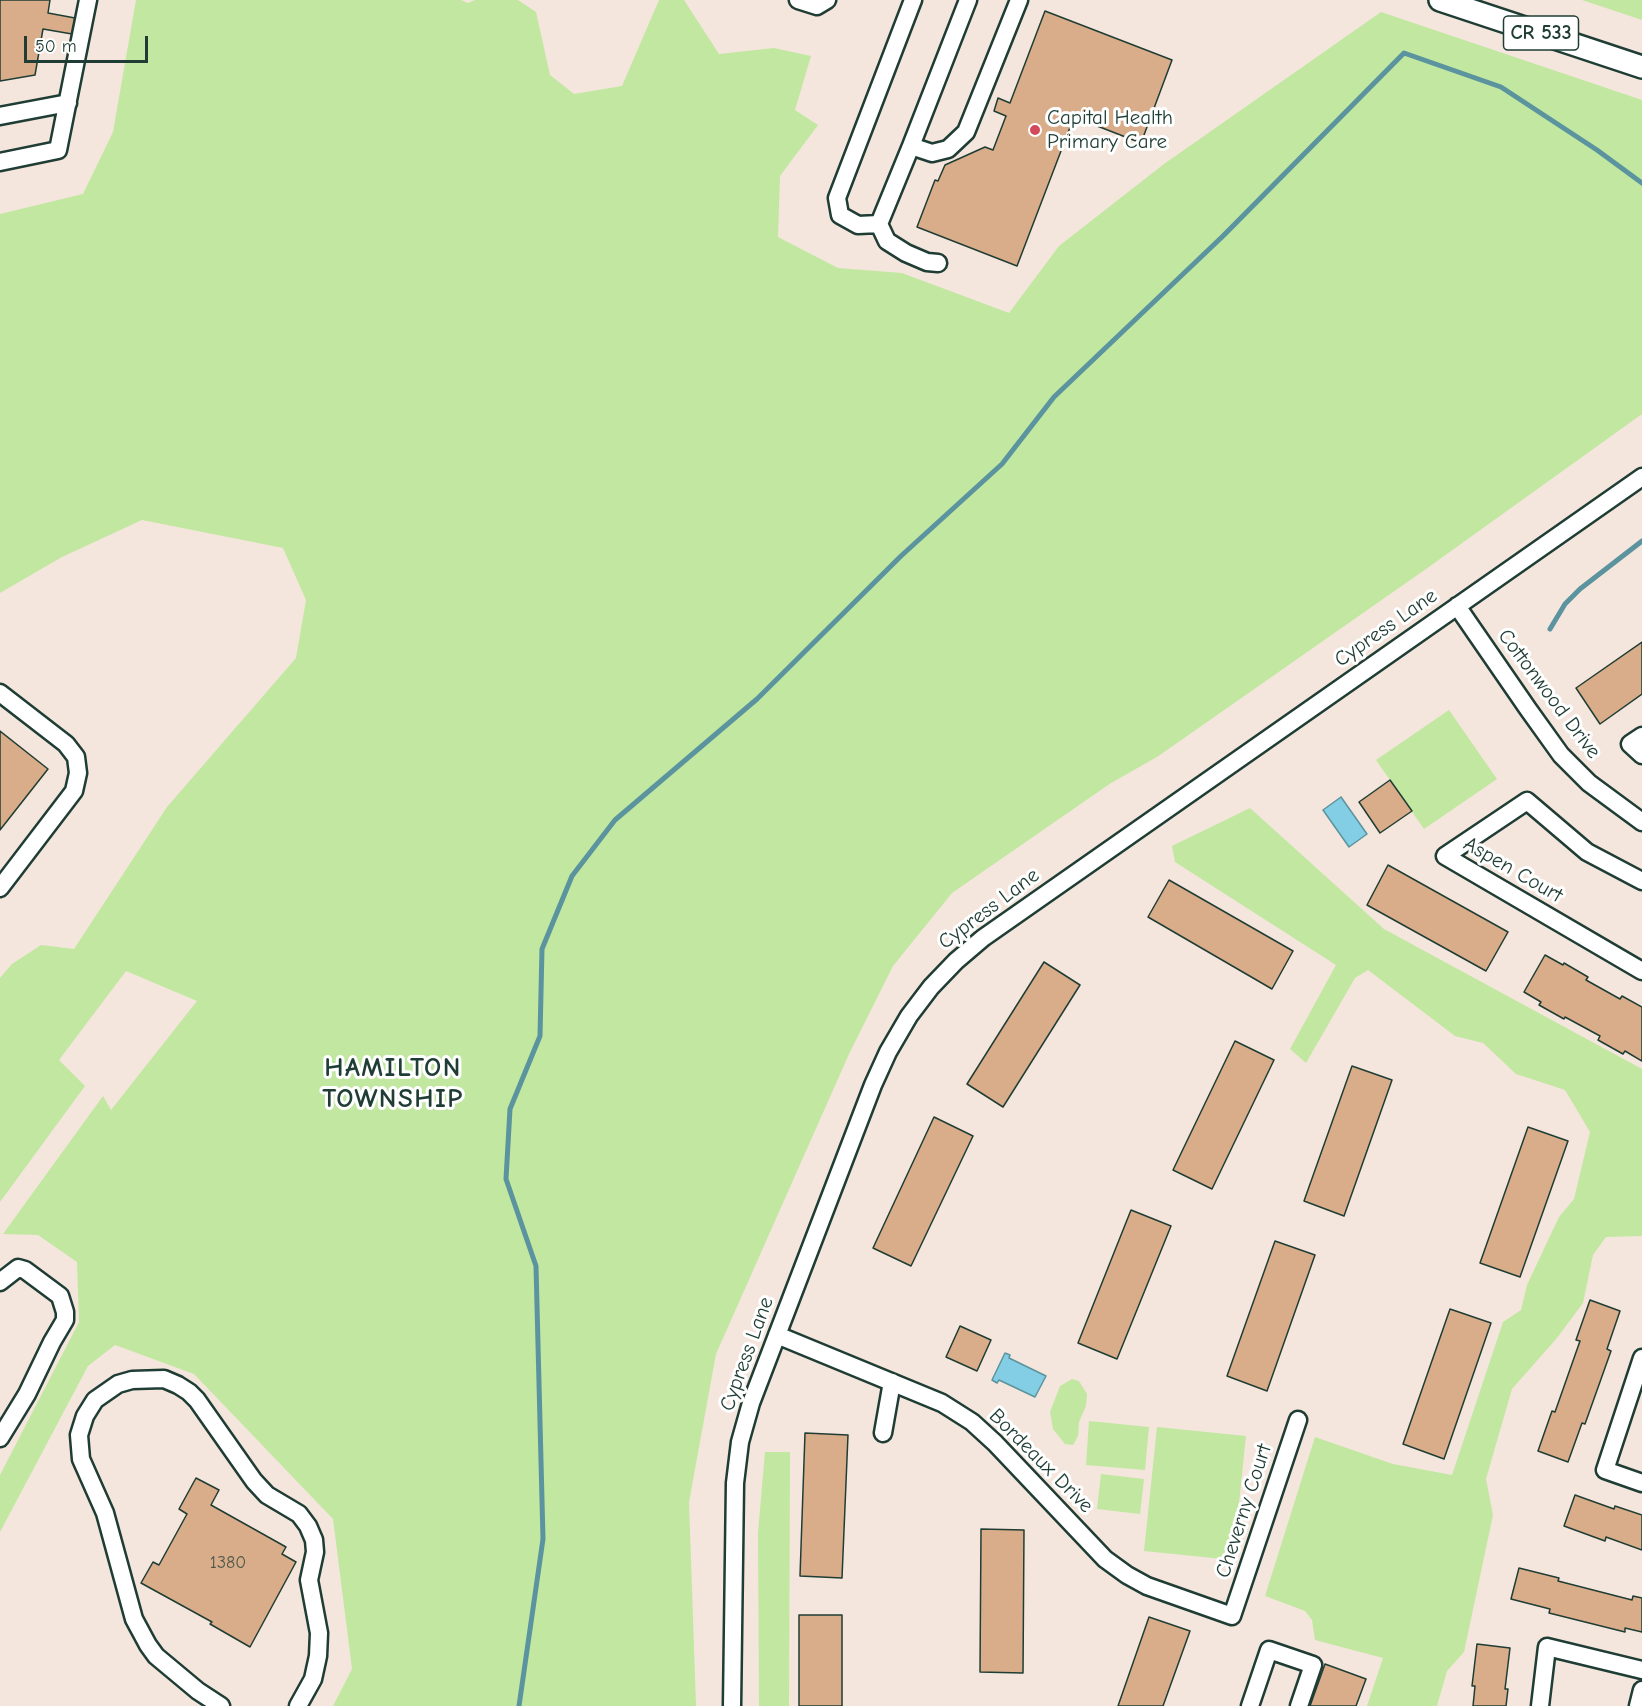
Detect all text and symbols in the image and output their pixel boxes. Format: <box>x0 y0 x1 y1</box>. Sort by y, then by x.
road number: CR 533 <box>1504 16 1578 50</box>
scale bar <box>27 24 152 62</box>
text: 50 m <box>35 36 77 57</box>
place label: Capital Health Primary Care <box>1047 105 1173 155</box>
marker: Capital Health Primary Care <box>1028 123 1042 137</box>
street label: Cypress Lane <box>1330 583 1442 673</box>
street label: Cottonwood Drive <box>1492 624 1606 764</box>
street label: Aspen Court <box>1459 832 1567 908</box>
street label: Cypress Lane <box>934 863 1044 955</box>
district label: HAMILTON TOWNSHIP <box>322 1052 464 1115</box>
street label: Cypress Lane <box>715 1294 779 1414</box>
street label: Bordeaux Drive <box>984 1404 1098 1518</box>
street label: Cheverny Court <box>1211 1441 1277 1581</box>
house number: 1380 <box>210 1552 246 1574</box>

